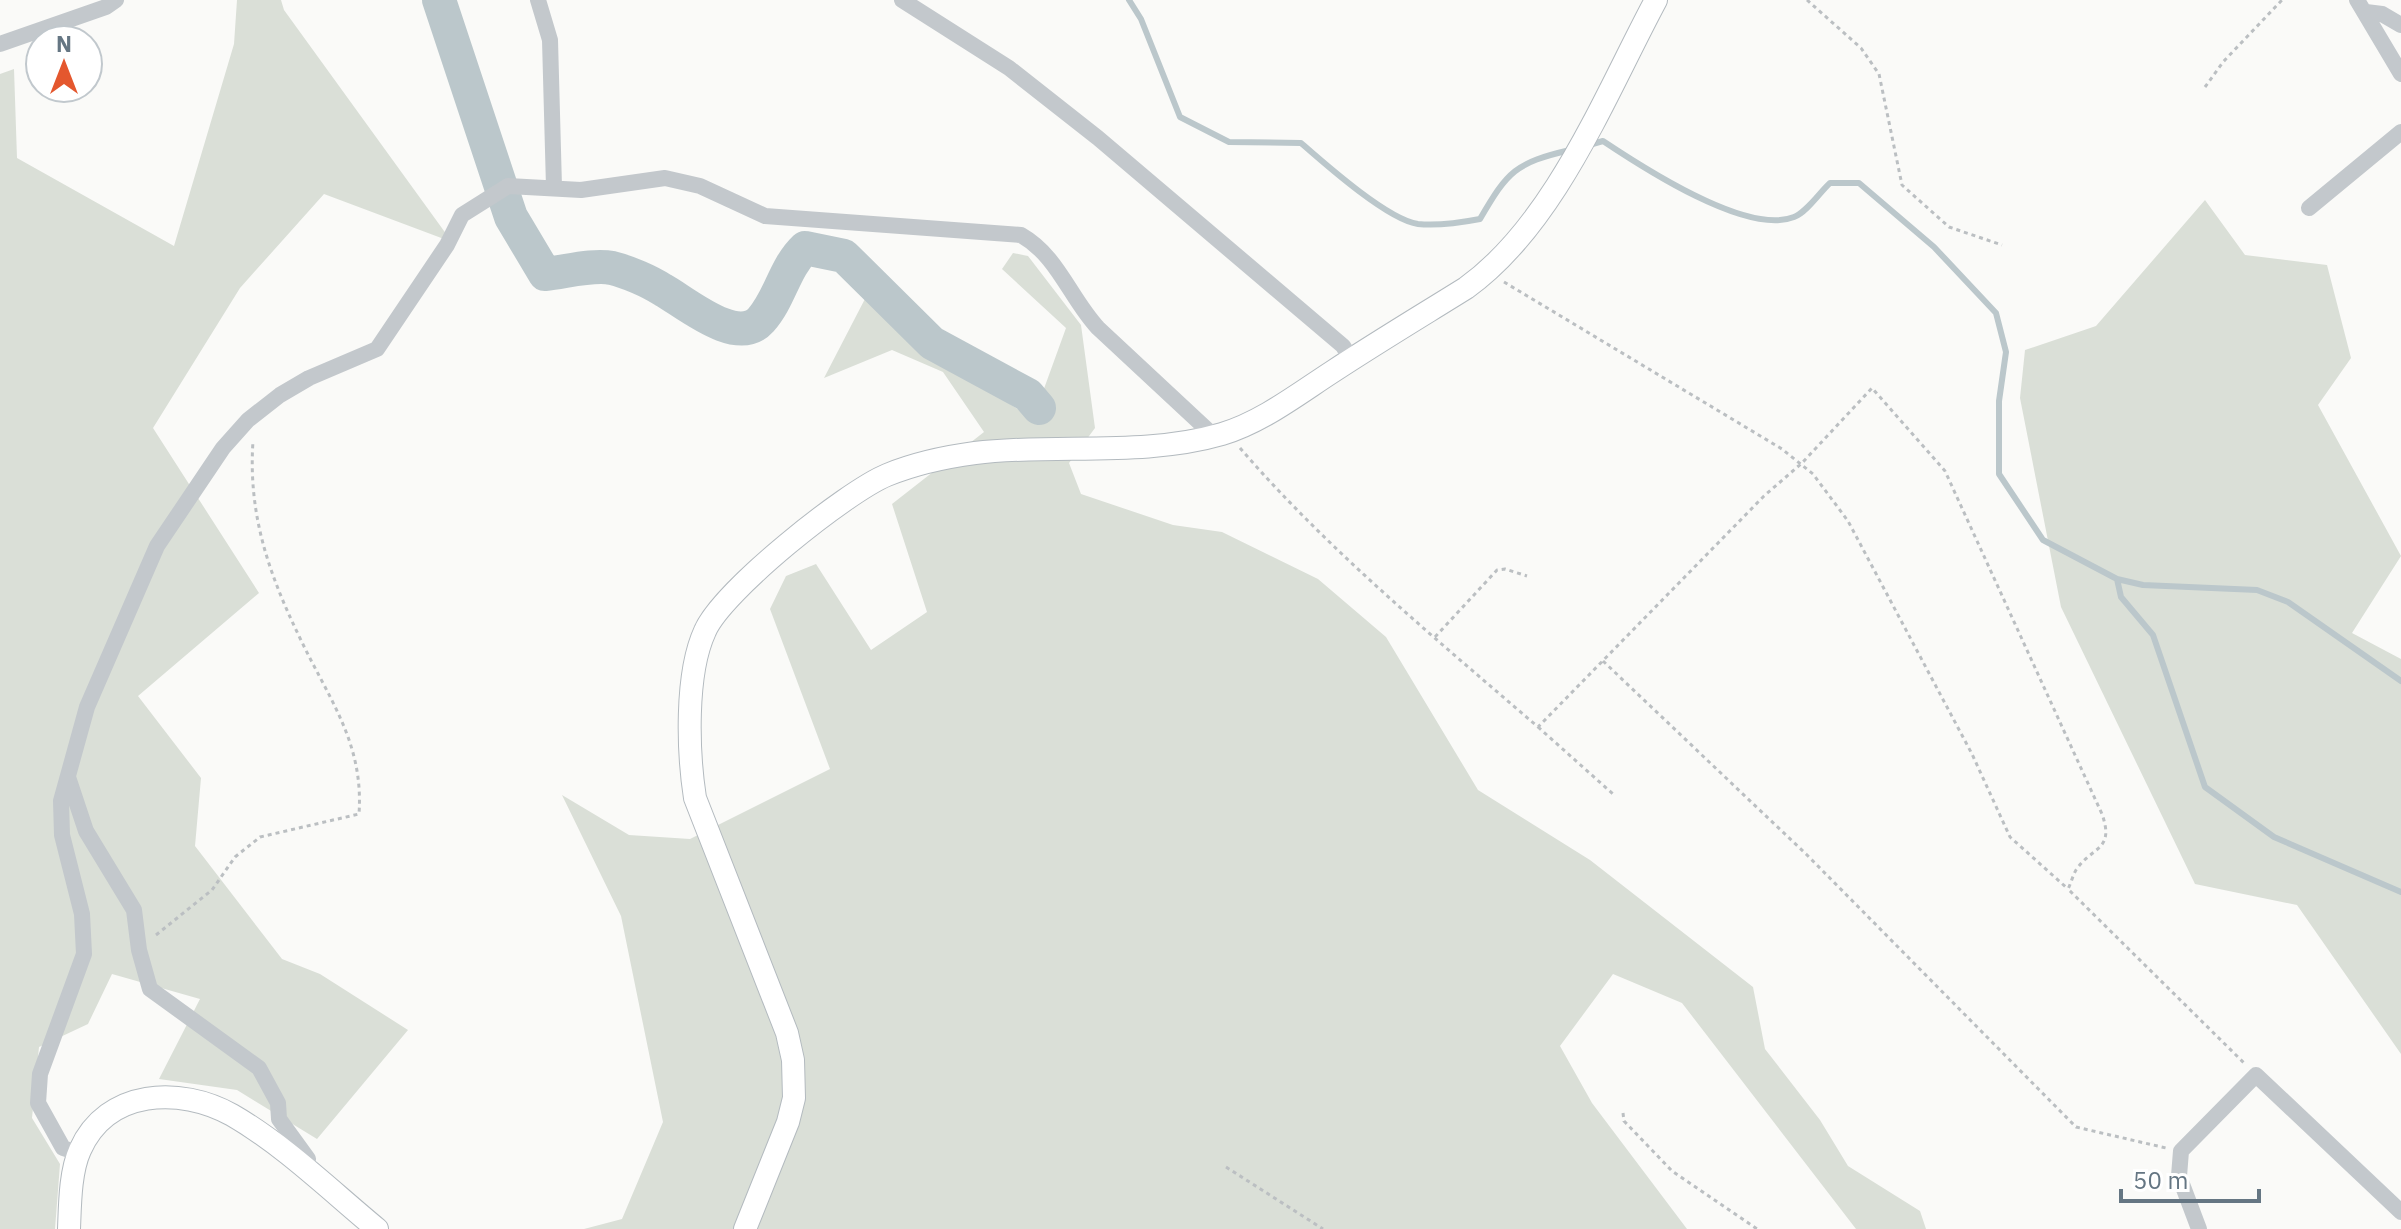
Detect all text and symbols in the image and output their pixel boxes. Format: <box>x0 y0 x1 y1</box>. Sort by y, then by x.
north arrow <box>24 24 104 104</box>
text: N <box>56 29 72 58</box>
scale bar <box>2121 1153 2259 1203</box>
text: 50 m <box>2133 1164 2188 1196</box>

